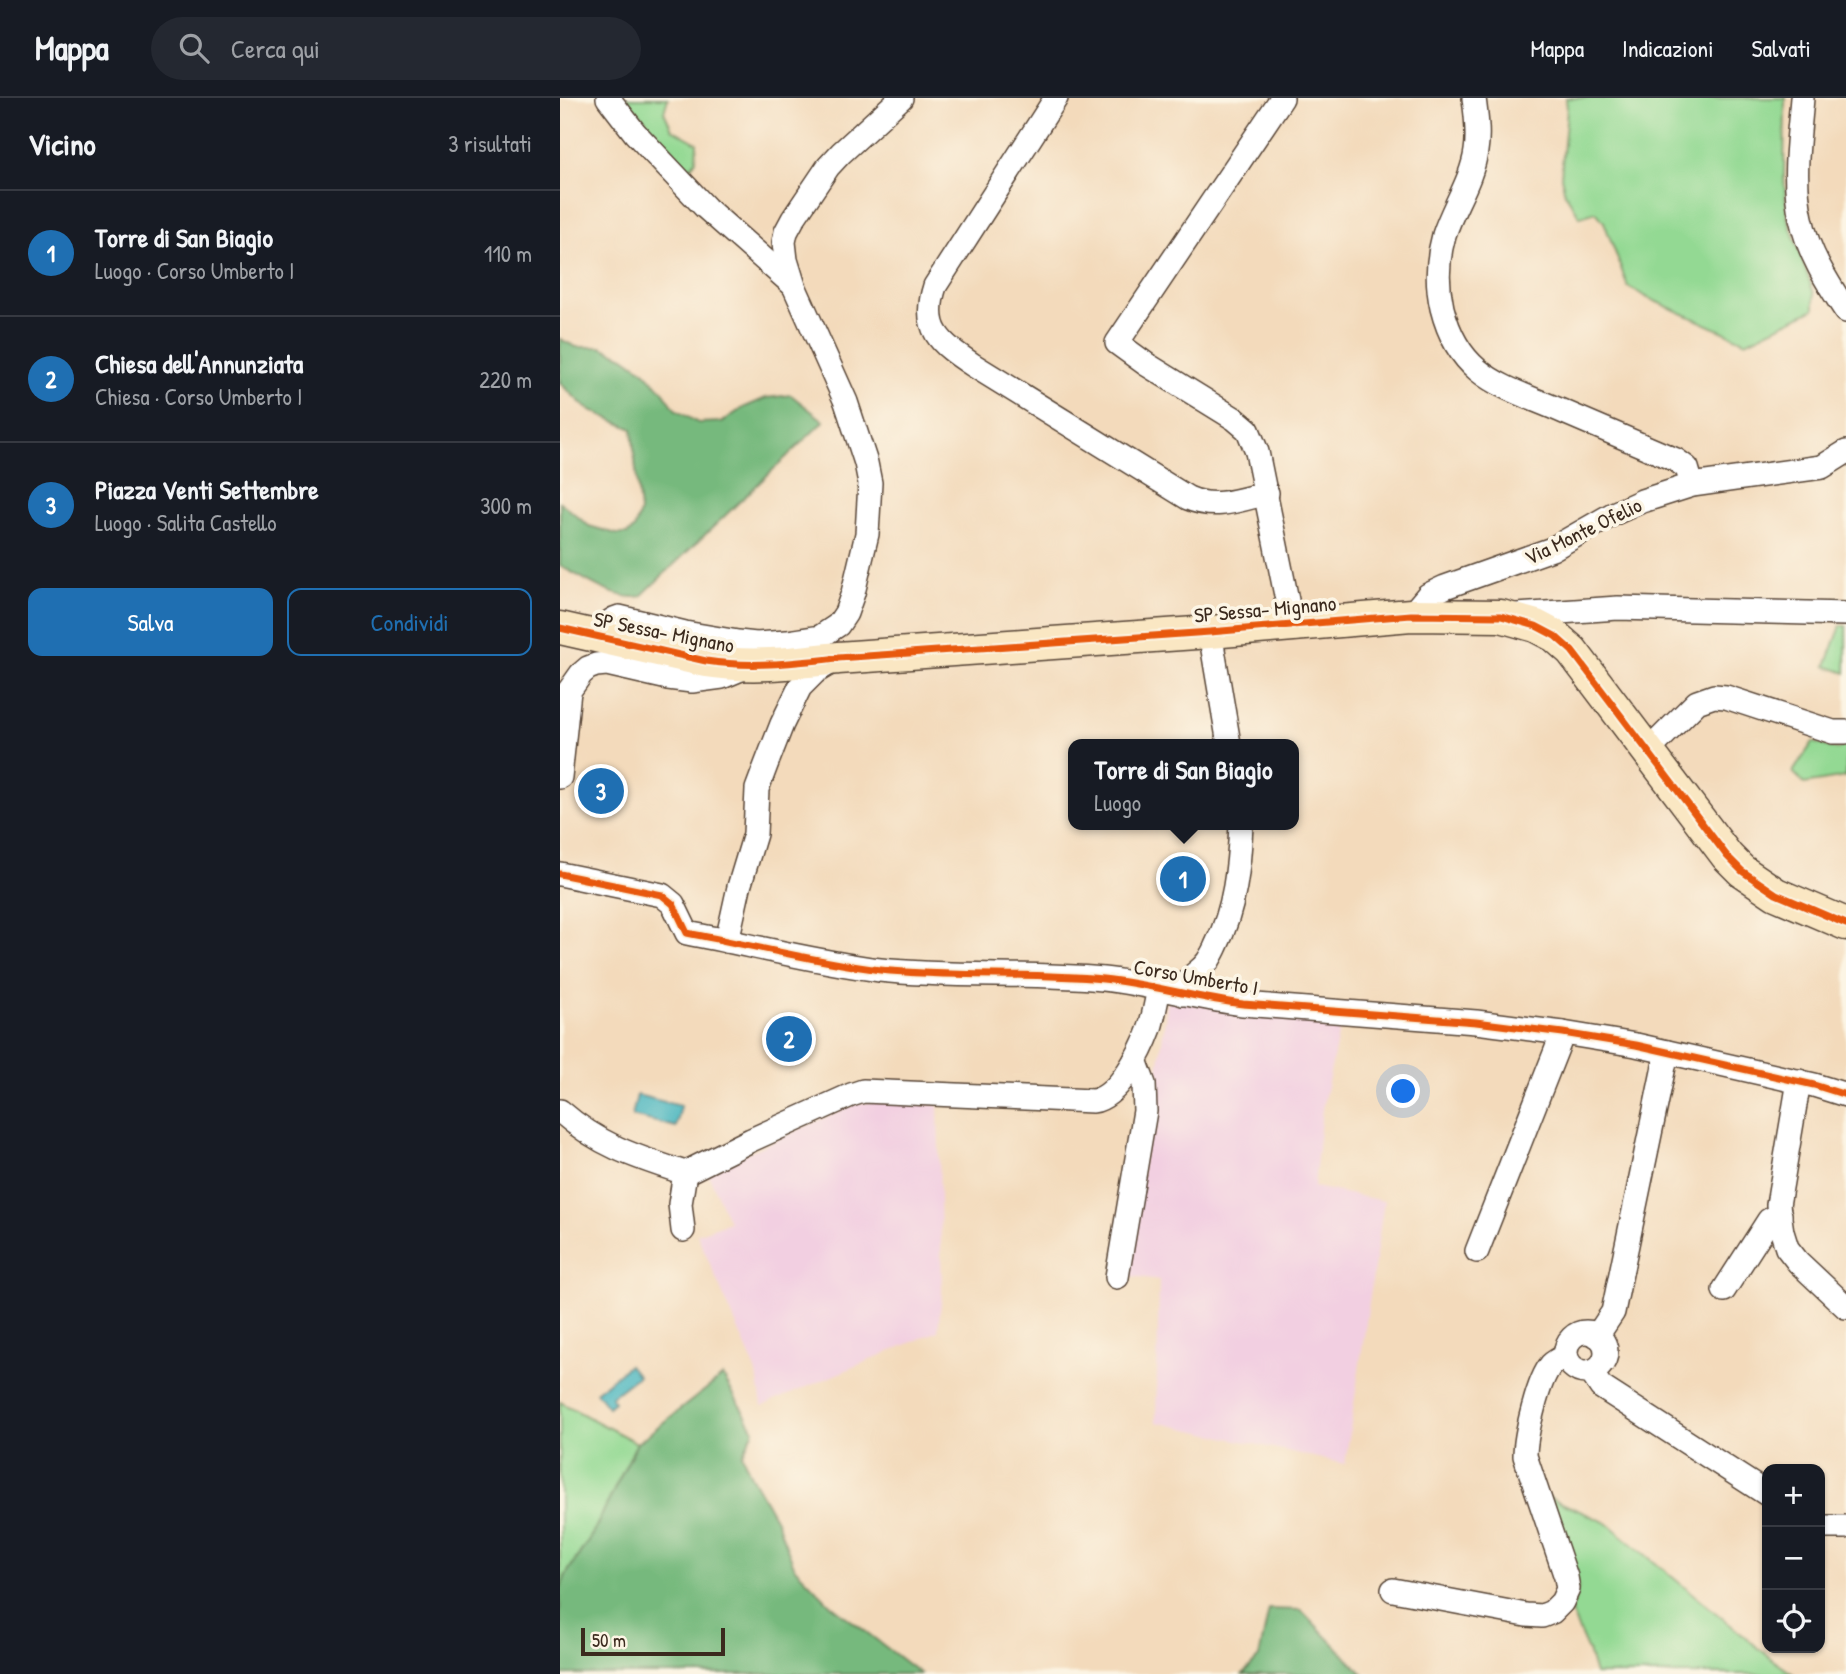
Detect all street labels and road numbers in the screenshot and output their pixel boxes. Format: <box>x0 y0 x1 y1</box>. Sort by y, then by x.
street label: Via Monte Ofelio <box>1520 490 1646 572</box>
street label: SP Sessa- Mignano <box>1193 588 1337 630</box>
street label: SP Sessa- Mignano <box>591 604 737 660</box>
street label: Corso Umberto I <box>1132 952 1260 1002</box>

